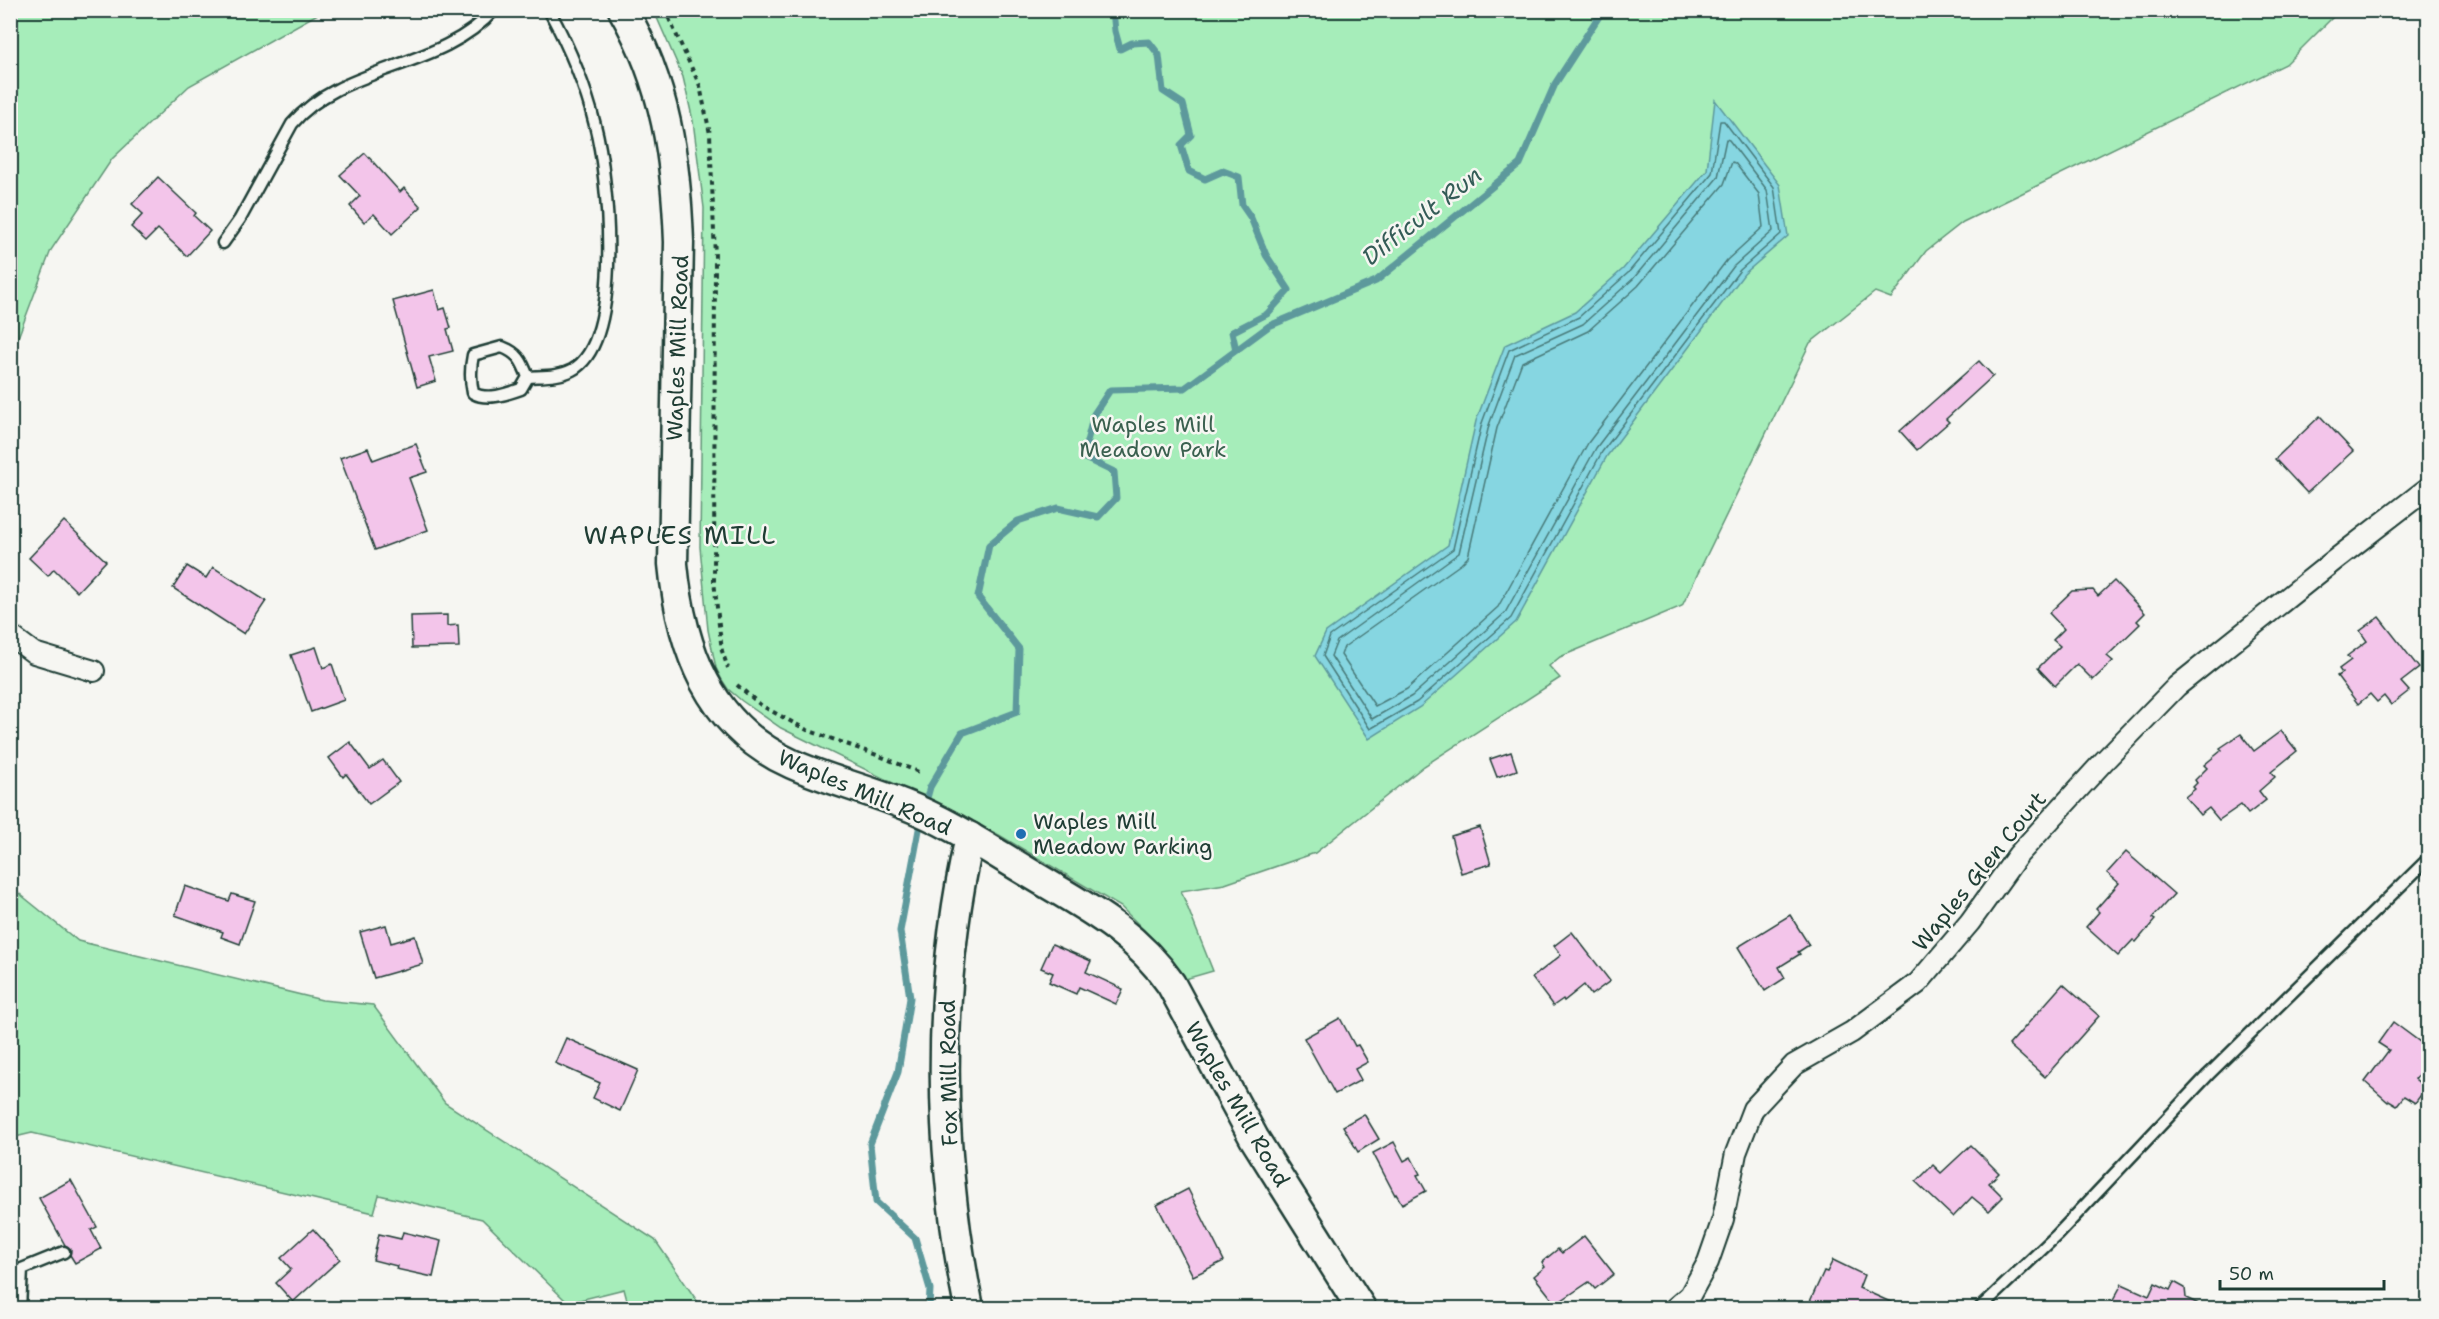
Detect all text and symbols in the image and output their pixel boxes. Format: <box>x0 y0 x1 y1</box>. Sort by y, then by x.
water label: Difficult Run <box>1355 159 1489 273</box>
street label: Waples Mill Road <box>660 254 695 442</box>
park label: Waples Mill Meadow Park <box>1079 410 1227 464</box>
district label: WAPLES MILL <box>583 517 777 552</box>
street label: Waples Mill Road <box>773 743 956 842</box>
street label: Waples Glen Court <box>1906 785 2053 957</box>
place label: Waples Mill Meadow Parking <box>1033 807 1212 861</box>
marker: Waples Mill Meadow Parking <box>1014 827 1028 841</box>
street label: Fox Mill Road <box>933 999 964 1147</box>
street label: Waples Mill Road <box>1178 1016 1297 1192</box>
scale bar <box>2220 1253 2384 1291</box>
text: 50 m <box>2229 1262 2274 1286</box>

